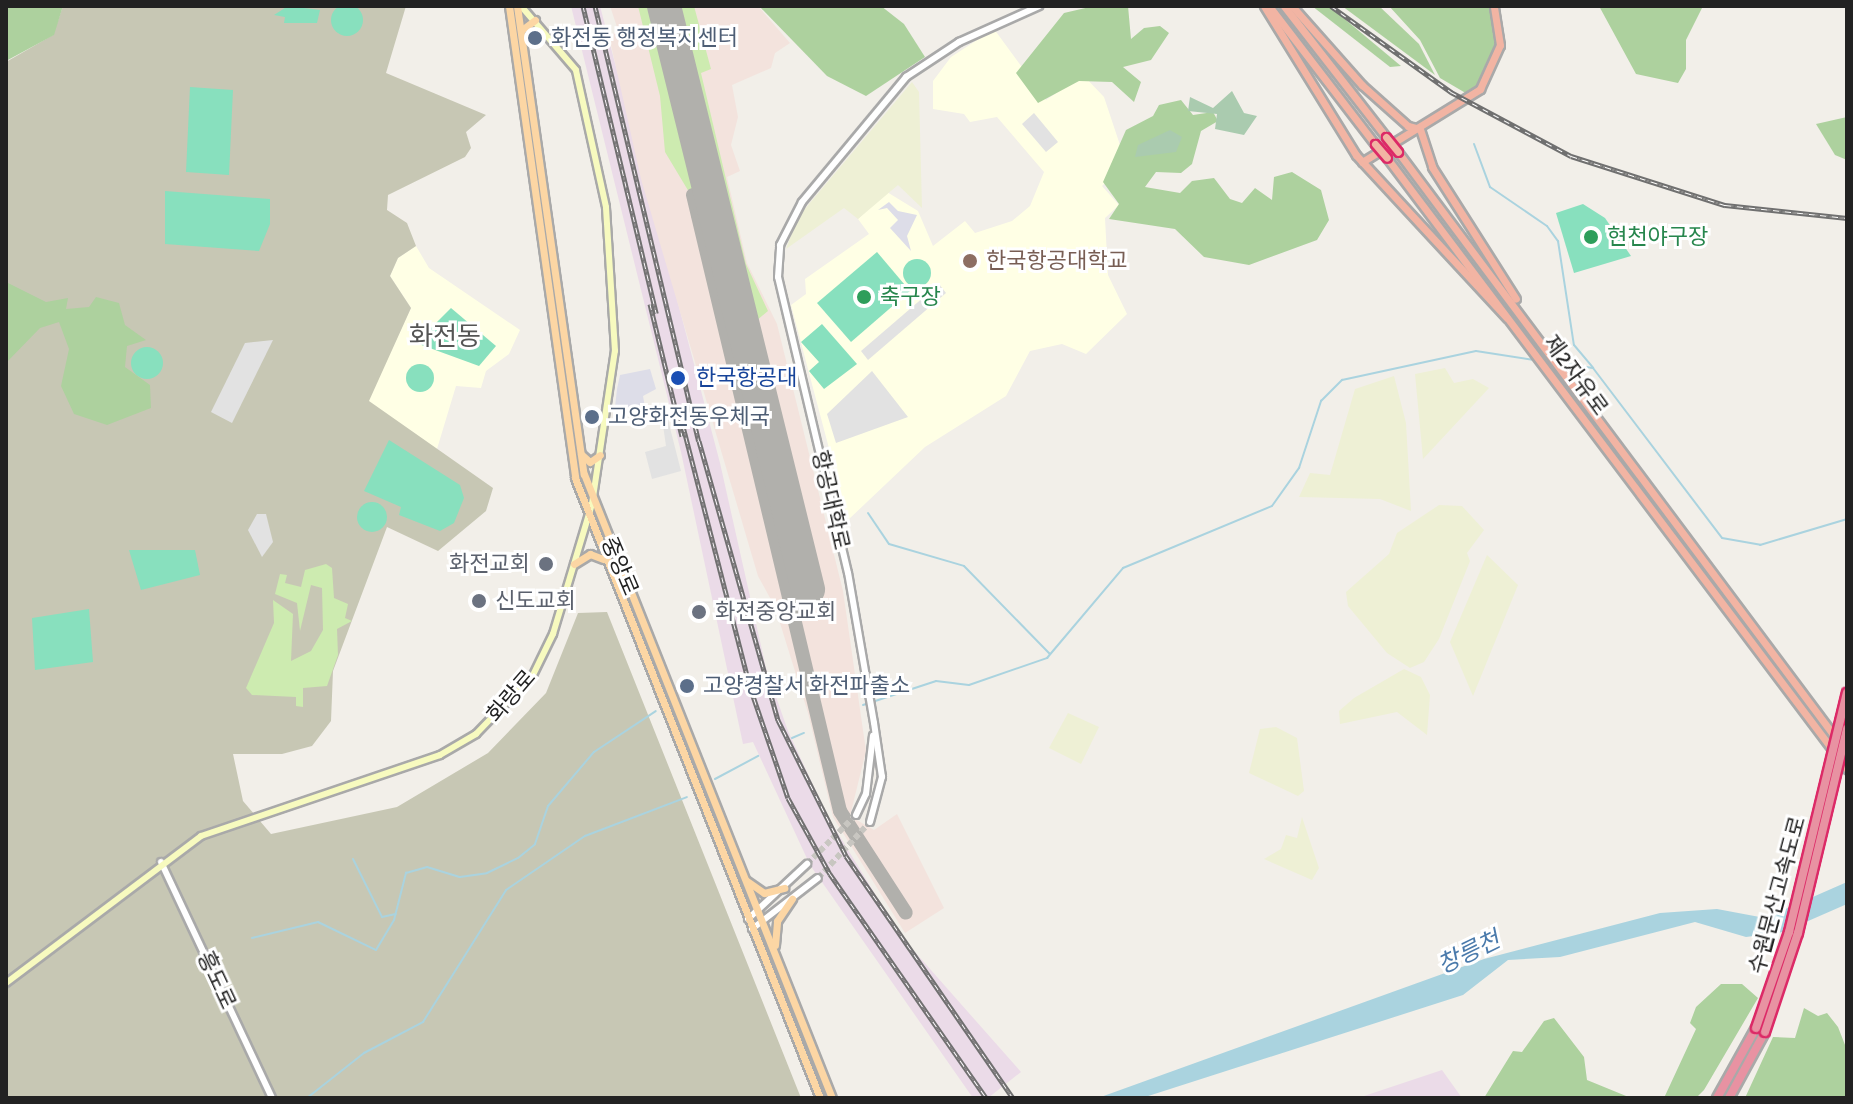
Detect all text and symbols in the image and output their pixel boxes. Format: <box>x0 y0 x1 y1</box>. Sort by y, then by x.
place label: 화전동 행정복지센터 <box>551 25 738 51</box>
marker: 화전동 행정복지센터 <box>526 29 544 47</box>
place label: 현천야구장 <box>1607 224 1708 250</box>
marker: 현천야구장 <box>1582 228 1600 246</box>
place label: 한국항공대학교 <box>986 248 1128 274</box>
marker: 한국항공대학교 <box>961 252 979 270</box>
place label: 축구장 <box>880 284 941 310</box>
marker: 축구장 <box>855 288 873 306</box>
district label: 화전동 <box>409 322 481 354</box>
street label: 제2자유로 <box>1538 330 1614 420</box>
place label: 한국항공대 <box>696 365 797 391</box>
marker: 한국항공대 <box>667 367 689 389</box>
place label: 고양화전동우체국 <box>608 404 770 430</box>
marker: 고양화전동우체국 <box>583 408 601 426</box>
street label: 항공대학로 <box>807 448 855 552</box>
street label: 중앙로 <box>596 533 644 599</box>
place label: 화전교회 <box>449 551 530 577</box>
marker: 화전교회 <box>537 555 555 573</box>
place label: 신도교회 <box>495 588 576 614</box>
marker: 신도교회 <box>470 592 488 610</box>
place label: 화전중앙교회 <box>715 599 836 625</box>
marker: 화전중앙교회 <box>690 603 708 621</box>
street label: 화랑로 <box>481 664 541 728</box>
place label: 고양경찰서 화전파출소 <box>703 673 910 699</box>
marker: 고양경찰서 화전파출소 <box>678 677 696 695</box>
street label: 수원문산고속도로 <box>1743 813 1811 977</box>
water label: 창릉천 <box>1433 926 1505 980</box>
street label: 흥도로 <box>192 947 242 1013</box>

